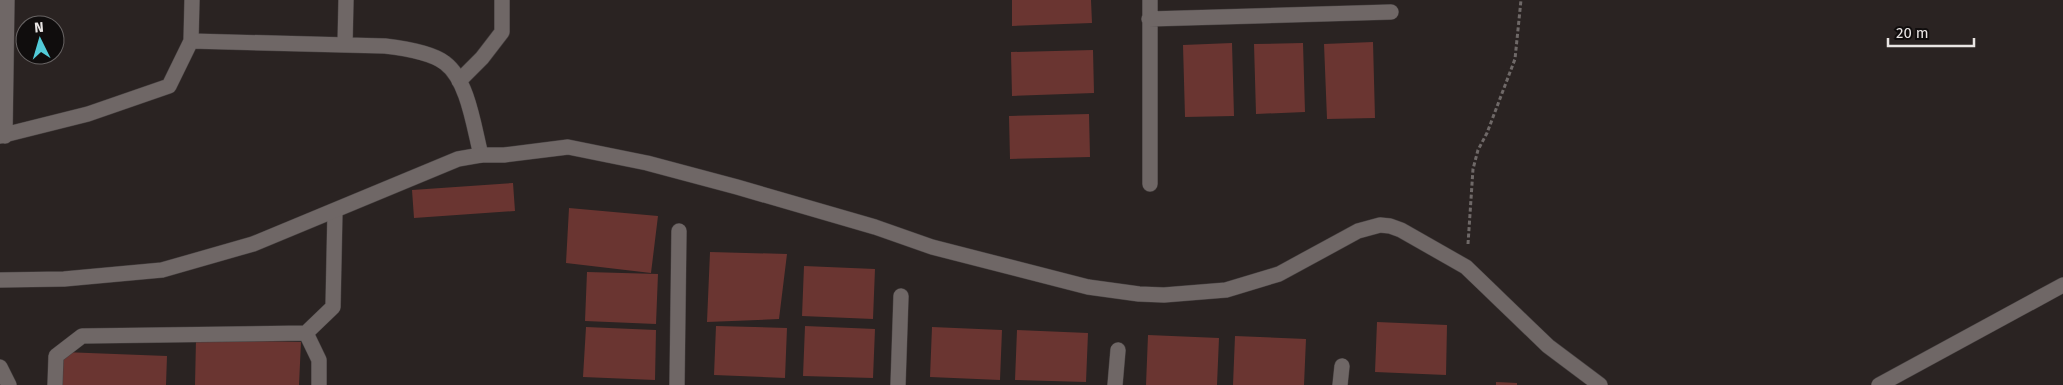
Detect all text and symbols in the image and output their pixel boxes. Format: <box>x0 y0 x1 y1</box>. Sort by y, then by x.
north arrow <box>15 15 65 65</box>
scale bar <box>1888 15 1974 47</box>
text: N <box>34 19 44 36</box>
text: 20 m <box>1896 24 1929 42</box>

